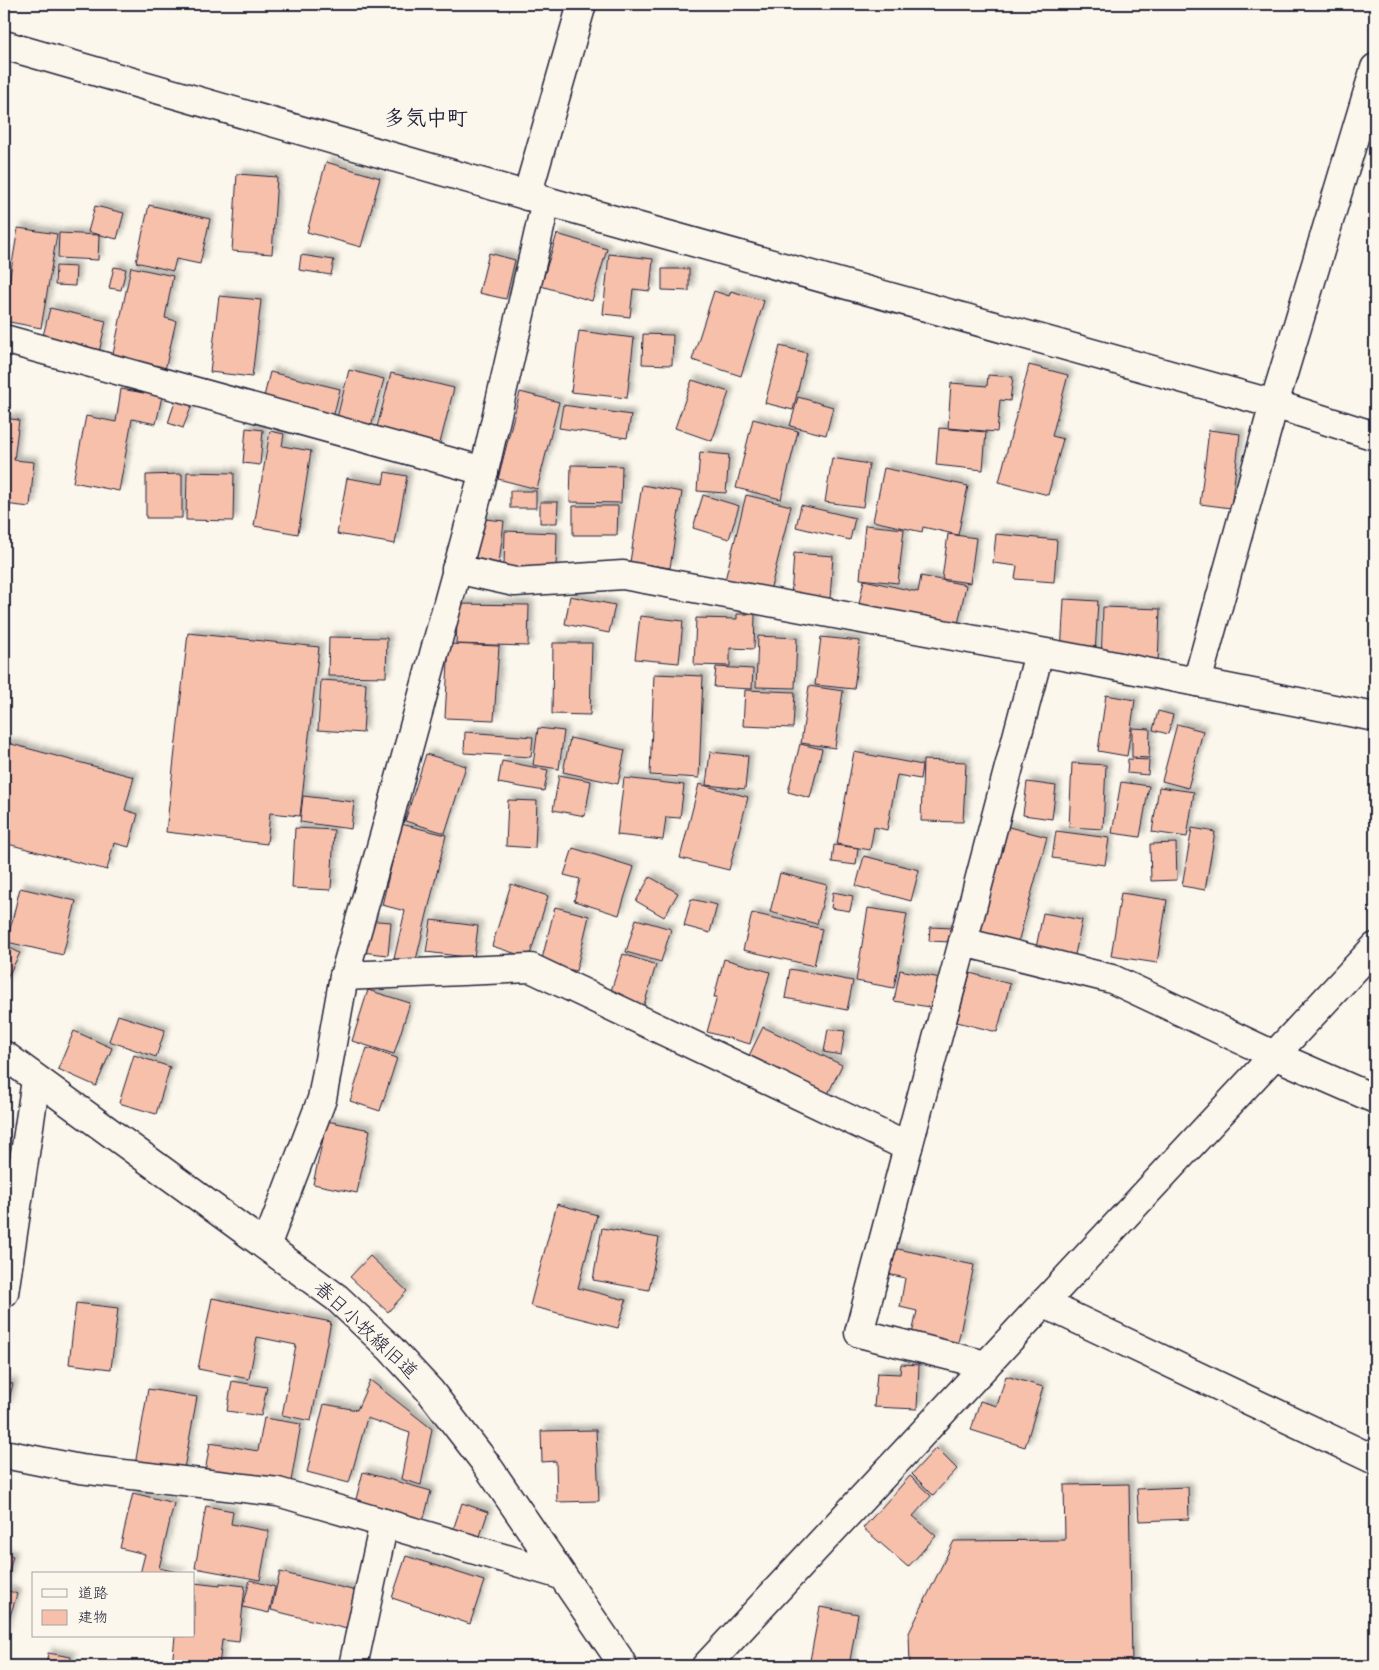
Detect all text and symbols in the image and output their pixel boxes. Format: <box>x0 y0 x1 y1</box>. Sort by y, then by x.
district label: 多気中町 <box>384 106 468 130</box>
street label: 春日小牧線旧道 <box>310 1277 422 1383</box>
legend <box>32 1572 195 1638</box>
text: 道路 <box>78 1584 108 1602</box>
text: 建物 <box>78 1608 108 1626</box>

